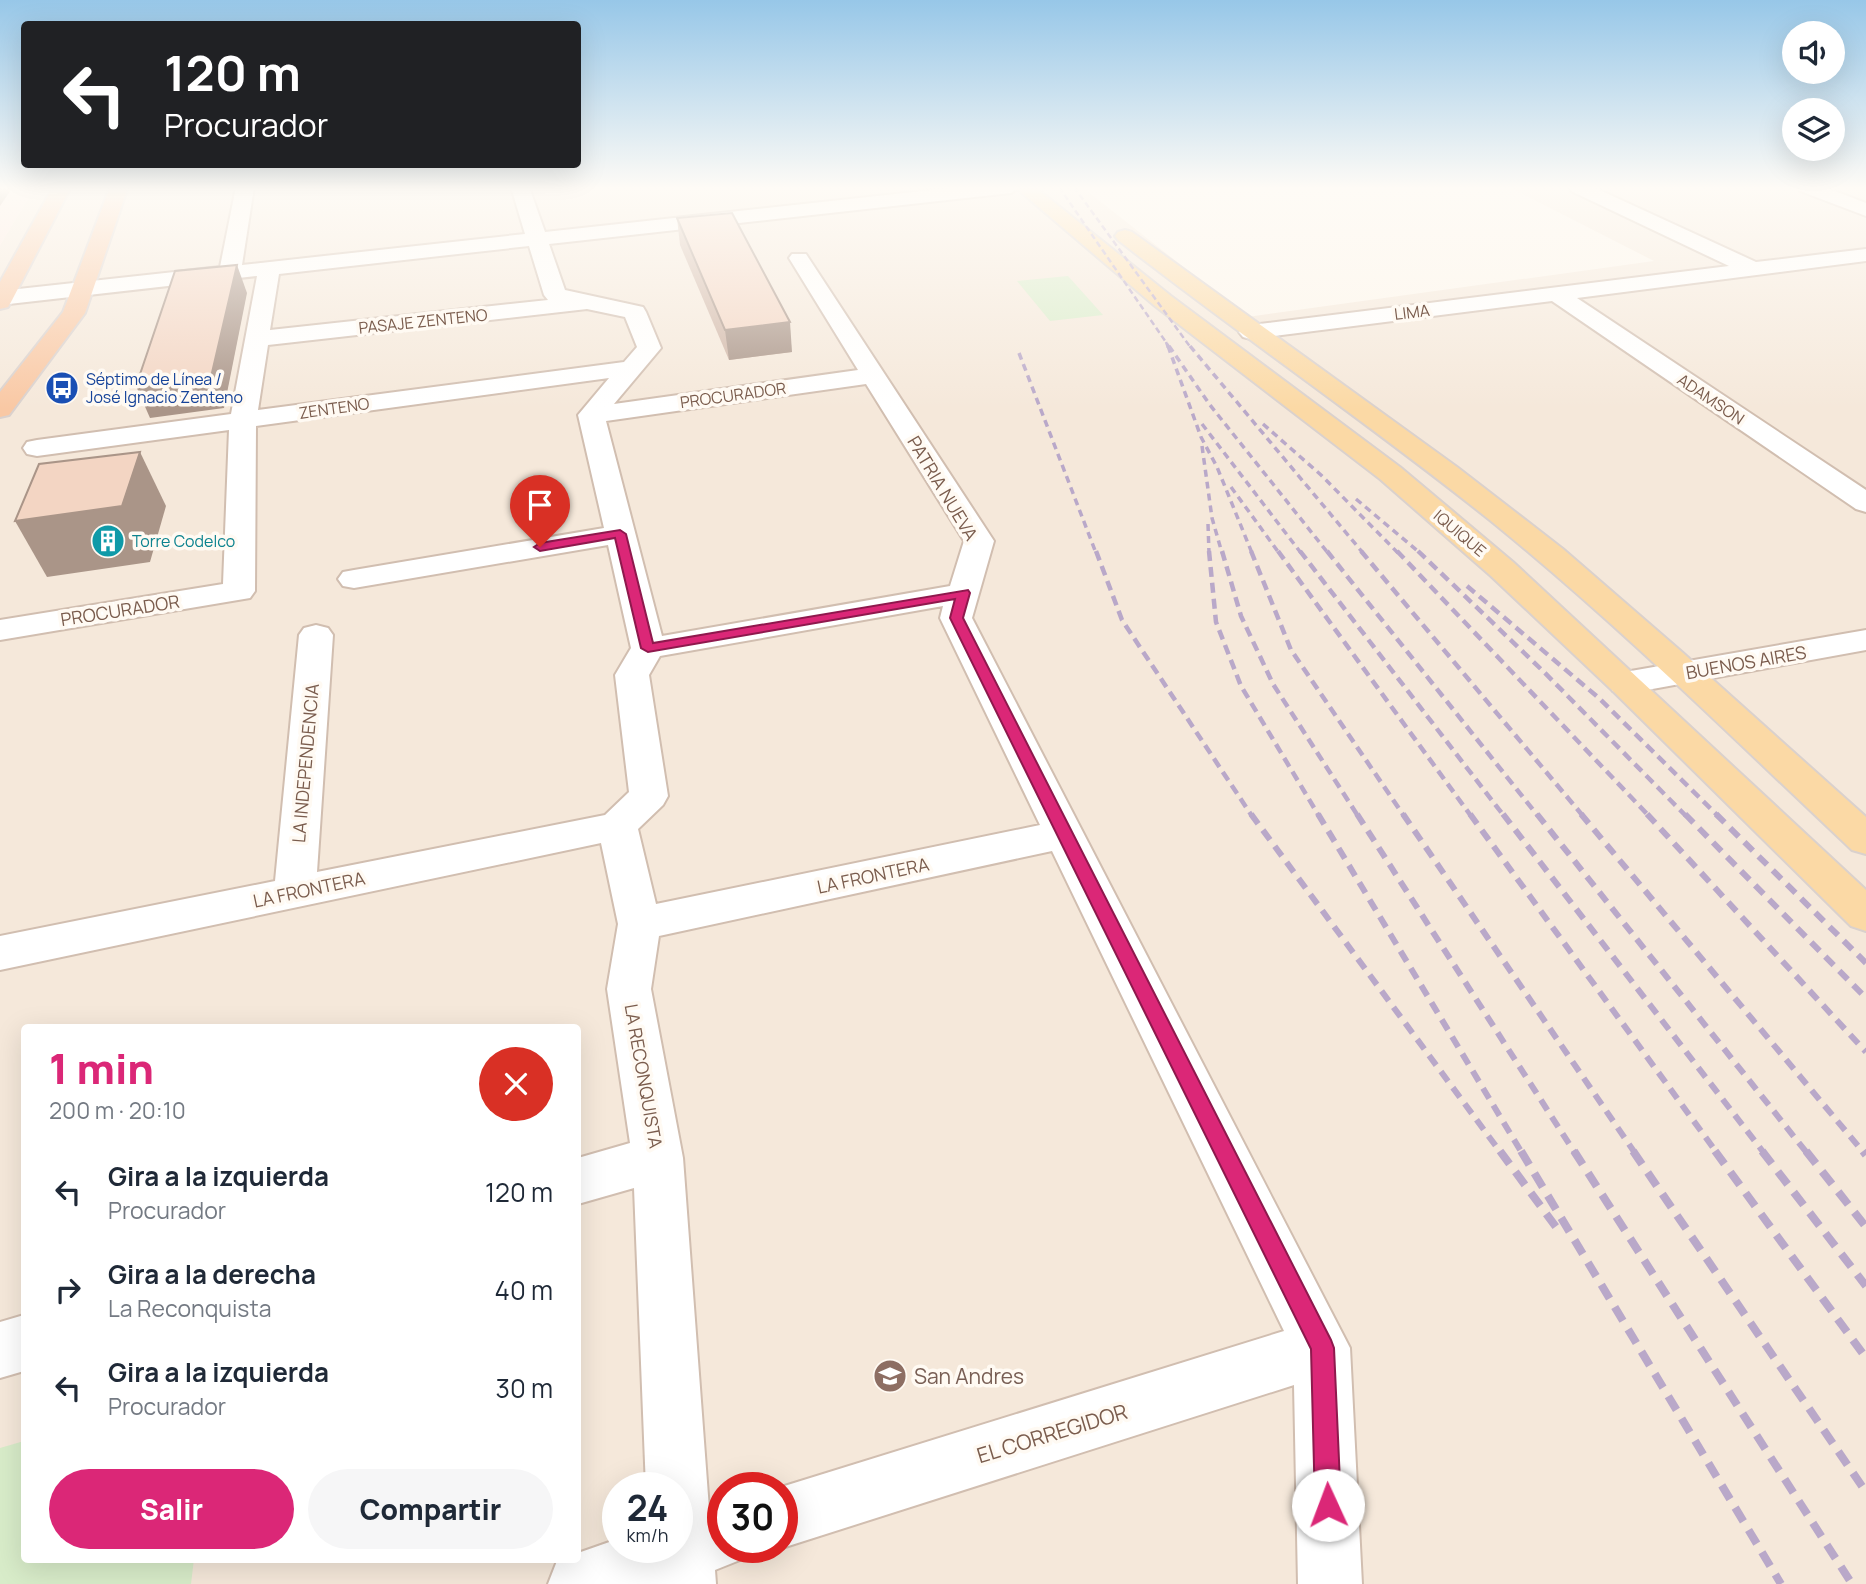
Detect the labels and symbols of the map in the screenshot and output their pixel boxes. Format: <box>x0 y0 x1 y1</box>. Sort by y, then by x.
street label: LIMA <box>1393 299 1431 325</box>
street label: PASAJE ZENTENO <box>357 303 489 339</box>
place label: Séptimo de Línea / José Ignacio Zenteno <box>86 368 243 408</box>
street label: ADAMSON <box>1673 368 1749 430</box>
bus stop icon: Séptimo de Línea / José Ignacio Zenteno <box>43 369 81 407</box>
street label: PROCURADOR <box>679 377 787 413</box>
street label: ZENTENO <box>297 392 371 424</box>
street label: PATRIA NUEVA <box>902 431 984 545</box>
pin <box>510 475 570 547</box>
street label: IQUIQUE <box>1429 505 1491 561</box>
building icon: Torre Codelco <box>89 522 127 560</box>
place label: Torre Codelco <box>132 530 235 552</box>
street label: PROCURADOR <box>59 589 181 631</box>
street label: BUENOS AIRES <box>1684 640 1808 684</box>
street label: LA INDEPENDENCIA <box>286 682 324 844</box>
street label: LA FRONTERA <box>815 851 932 899</box>
street label: LA FRONTERA <box>251 865 368 913</box>
street label: LA RECONQUISTA <box>619 1002 669 1151</box>
school or university icon: San Andres <box>871 1357 909 1395</box>
place label: San Andres <box>914 1362 1024 1390</box>
street label: EL CORREGIDOR <box>973 1397 1131 1469</box>
position arrow <box>1291 1468 1365 1542</box>
speed limit sign: 30 <box>707 1472 798 1563</box>

